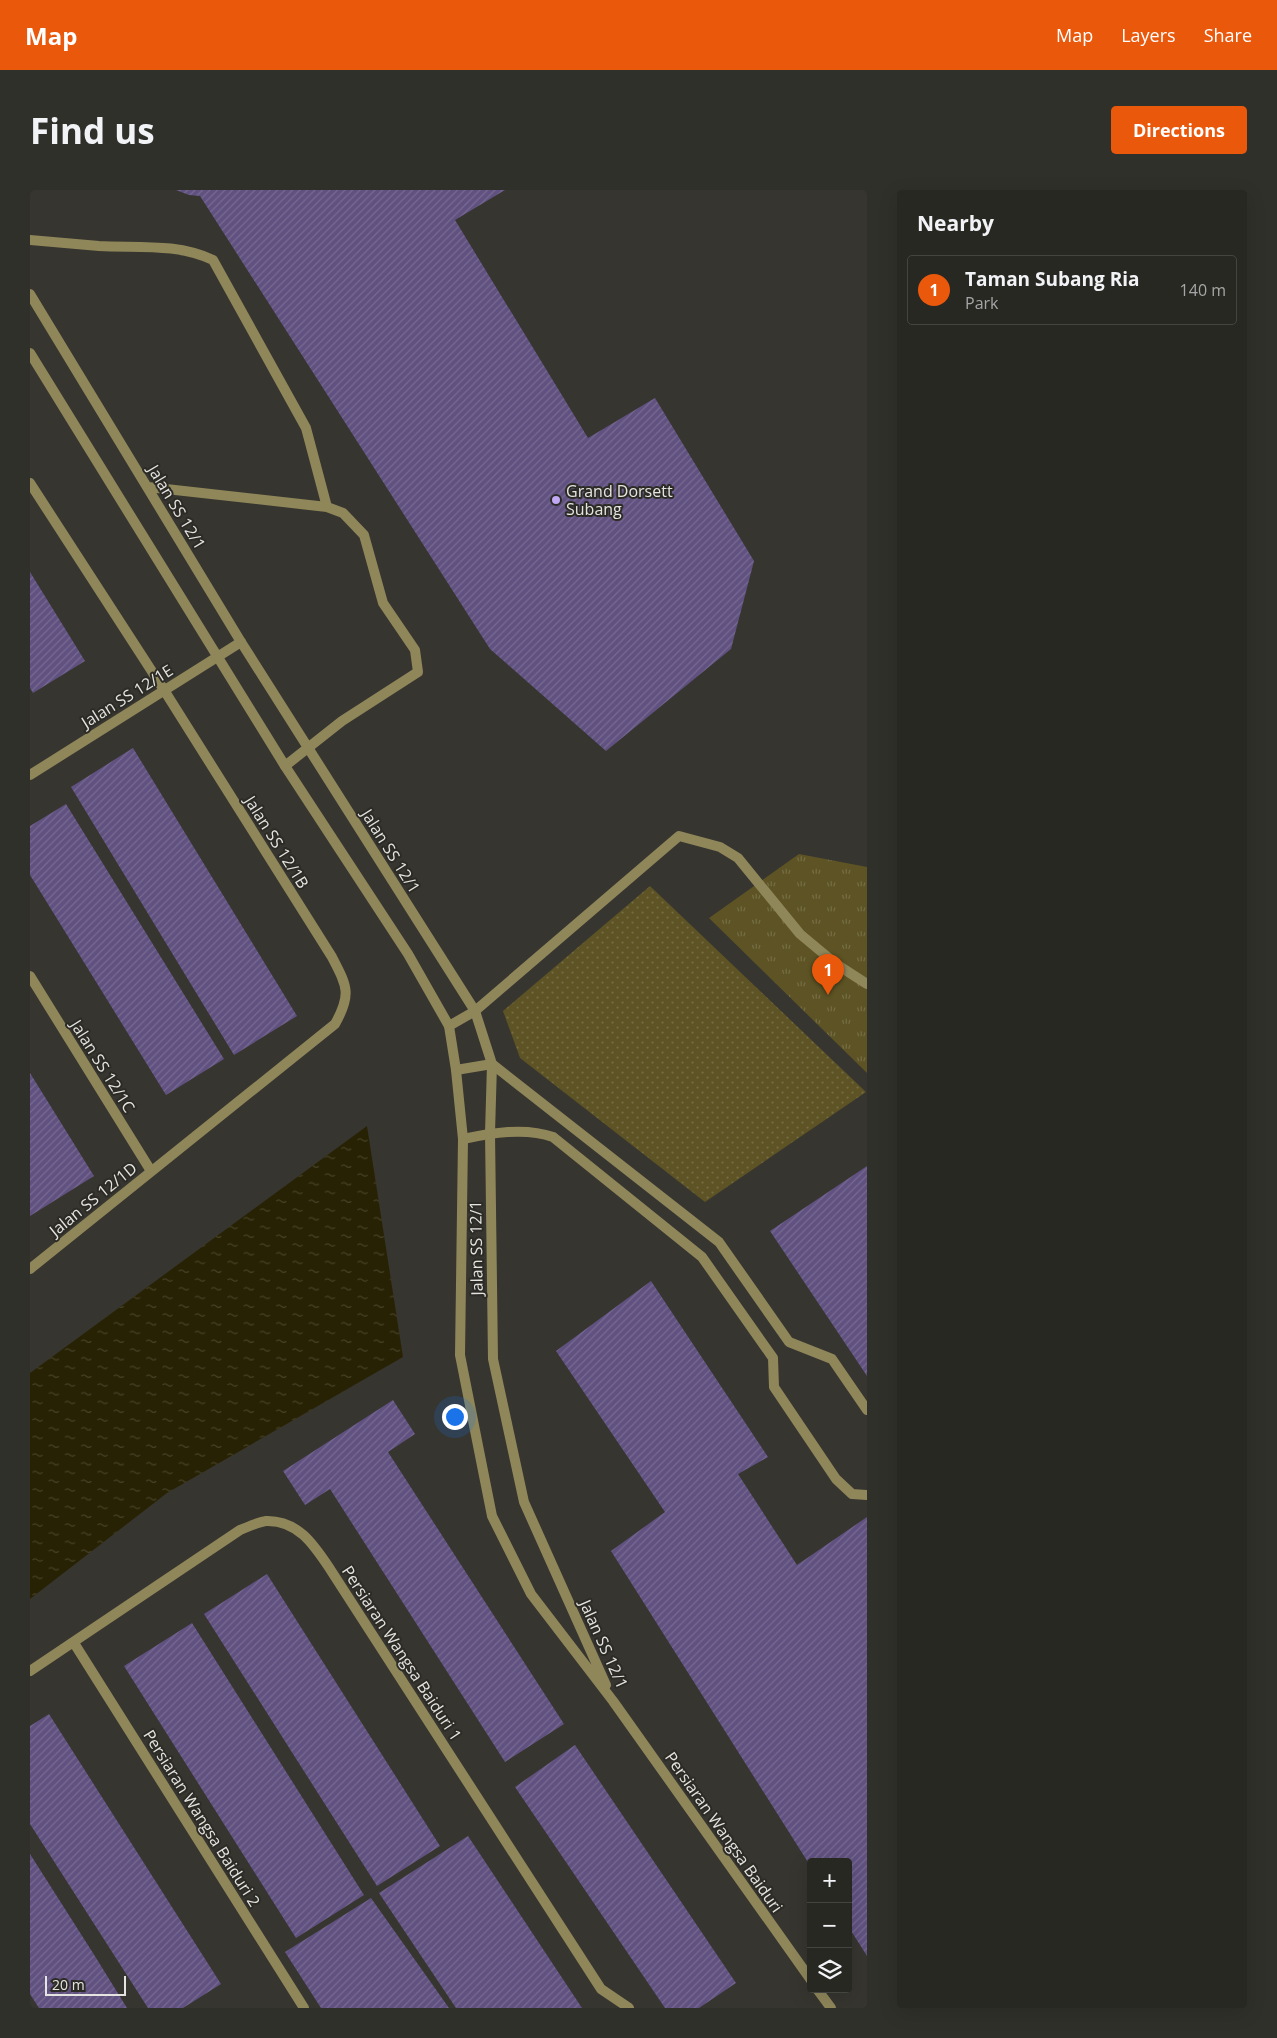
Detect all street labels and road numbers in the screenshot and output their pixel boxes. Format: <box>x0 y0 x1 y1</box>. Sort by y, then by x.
street label: Jalan SS 12/1 <box>142 459 211 553</box>
street label: Jalan SS 12/1E <box>75 659 177 734</box>
street label: Jalan SS 12/1B <box>239 790 314 893</box>
street label: Jalan SS 12/1 <box>355 803 426 897</box>
street label: Jalan SS 12/1C <box>65 1014 140 1116</box>
street label: Jalan SS 12/1D <box>43 1157 141 1242</box>
street label: Jalan SS 12/1 <box>464 1200 488 1298</box>
street label: Persiaran Wangsa Baiduri 1 <box>337 1561 467 1745</box>
street label: Jalan SS 12/1 <box>574 1594 633 1692</box>
street label: Persiaran Wangsa Baiduri 2 <box>138 1725 266 1911</box>
street label: Persiaran Wangsa Baiduri <box>660 1747 788 1917</box>

